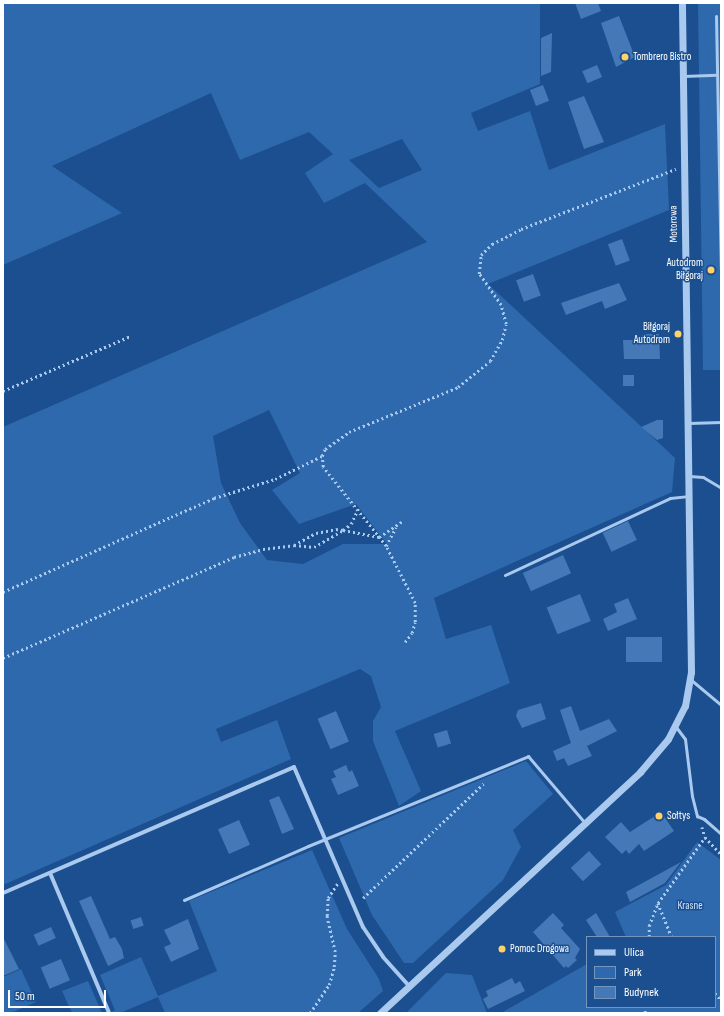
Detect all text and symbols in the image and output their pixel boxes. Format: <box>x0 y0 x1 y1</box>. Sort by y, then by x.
place label: Tombrero Bistro <box>633 50 691 64</box>
marker: Tombrero Bistro <box>620 52 630 62</box>
street label: Motorowa <box>667 206 681 242</box>
place label: Autodrom Biłgoraj <box>667 257 703 283</box>
marker: Autodrom Biłgoraj <box>706 265 716 275</box>
place label: Biłgoraj Autodrom <box>634 321 670 347</box>
marker: Biłgoraj Autodrom <box>673 329 683 339</box>
place label: Sołtys <box>667 809 690 823</box>
marker: Sołtys <box>654 811 664 821</box>
park label: Krasne <box>677 899 703 913</box>
legend <box>586 936 716 1008</box>
place label: Pomoc Drogowa <box>510 942 569 956</box>
marker: Pomoc Drogowa <box>497 944 507 954</box>
text: Ulica <box>624 945 644 960</box>
text: Park <box>624 965 642 980</box>
scale bar <box>10 982 108 1008</box>
text: Budynek <box>624 985 659 1000</box>
text: 50 m <box>15 989 35 1004</box>

